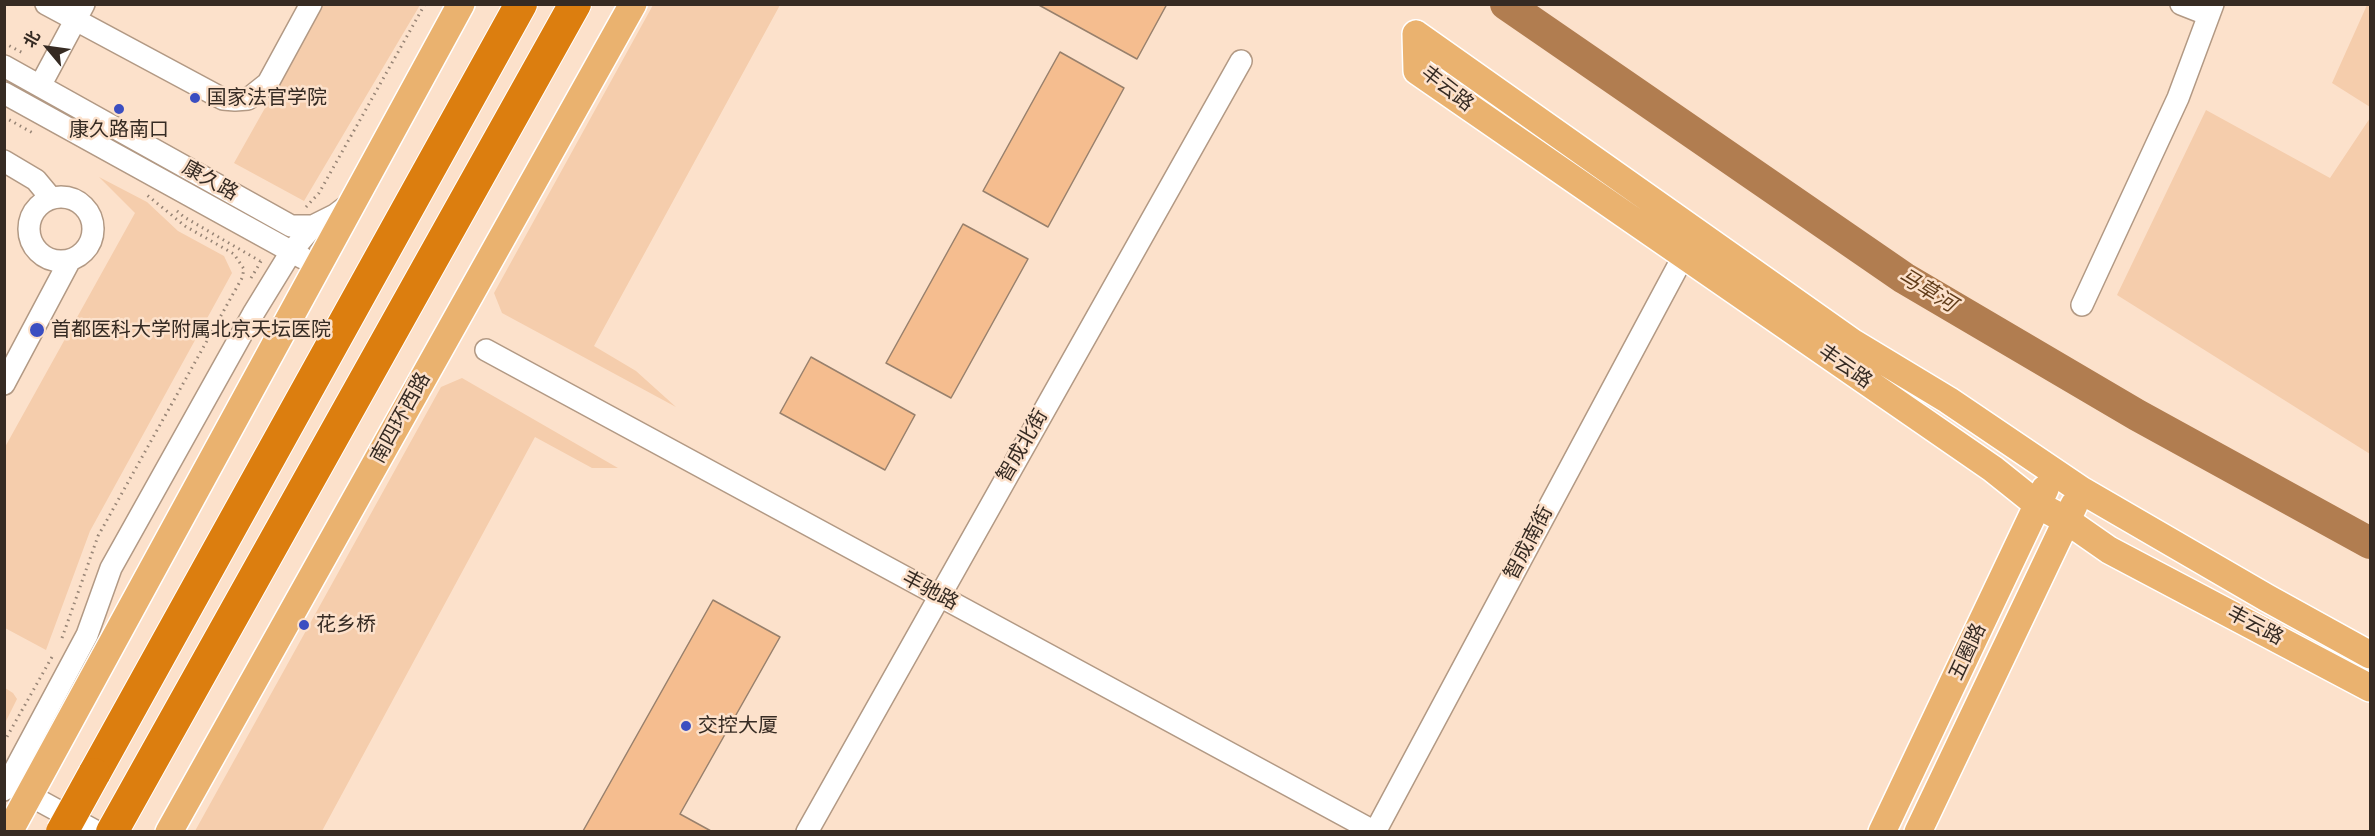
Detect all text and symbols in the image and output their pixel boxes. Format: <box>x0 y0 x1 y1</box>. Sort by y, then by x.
north arrow <box>18 18 78 78</box>
text: 北 <box>20 27 44 51</box>
street label: 丰云路 <box>1416 61 1478 117</box>
place label: 国家法官学院 <box>207 86 327 110</box>
marker: 国家法官学院 <box>188 91 202 105</box>
marker: 康久路南口 <box>112 102 126 116</box>
place label: 康久路南口 <box>69 118 169 142</box>
street label: 康久路 <box>178 156 242 206</box>
water label: 马草河 <box>1894 264 1960 318</box>
place label: 首都医科大学附属北京天坛医院 <box>51 318 331 342</box>
marker: 首都医科大学附属北京天坛医院 <box>28 321 46 339</box>
street label: 丰云路 <box>1814 340 1876 394</box>
street label: 南四环西路 <box>366 368 436 468</box>
street label: 智成北街 <box>993 405 1053 487</box>
street label: 智成南街 <box>1500 502 1558 584</box>
street label: 丰驰路 <box>898 566 962 616</box>
street label: 丰云路 <box>2223 601 2287 651</box>
place label: 花乡桥 <box>316 613 376 637</box>
marker: 花乡桥 <box>297 618 311 632</box>
street label: 五圈路 <box>1944 620 1992 684</box>
place label: 交控大厦 <box>698 714 778 738</box>
marker: 交控大厦 <box>679 719 693 733</box>

